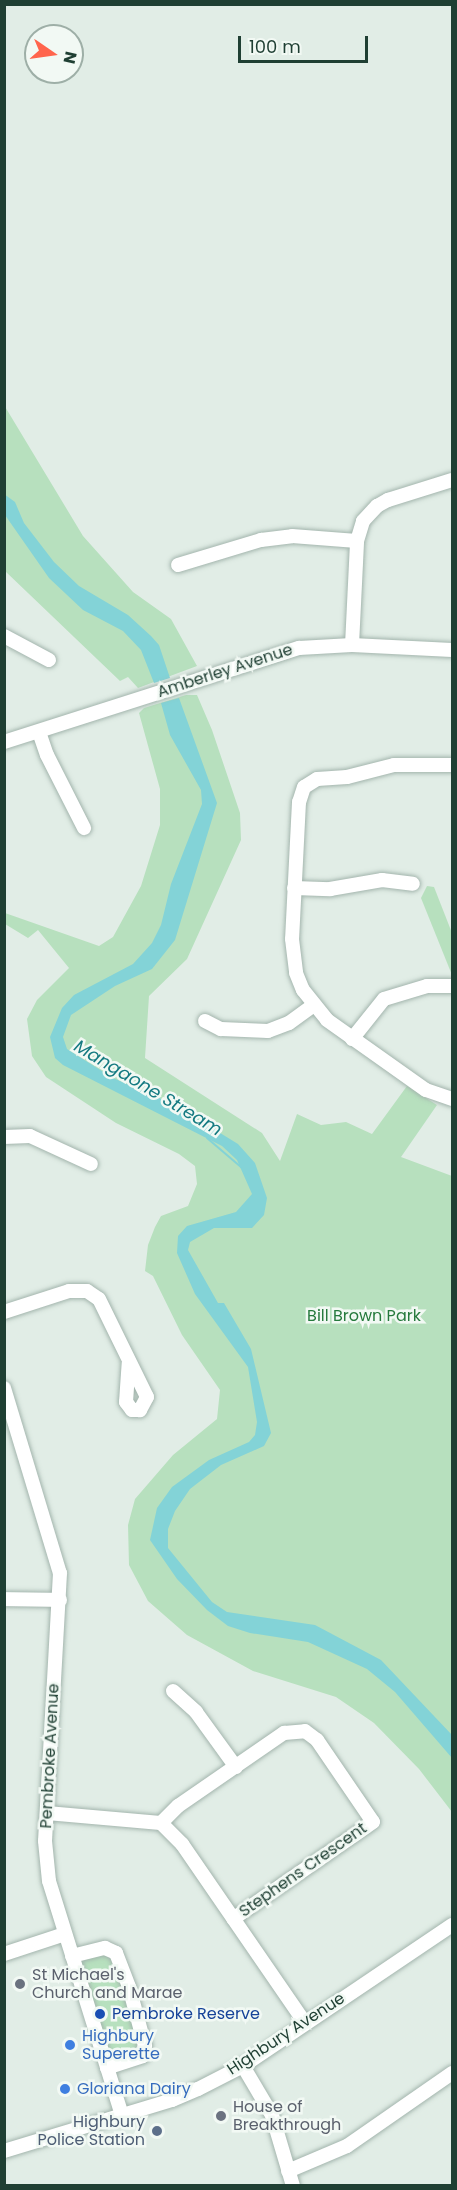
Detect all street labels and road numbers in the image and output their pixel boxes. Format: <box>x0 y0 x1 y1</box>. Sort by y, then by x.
street label: Amberley Avenue <box>155 640 295 702</box>
street label: Pembroke Avenue <box>37 1683 63 1829</box>
street label: Stephens Crescent <box>236 1819 370 1921</box>
street label: Highbury Avenue <box>224 1989 348 2079</box>

